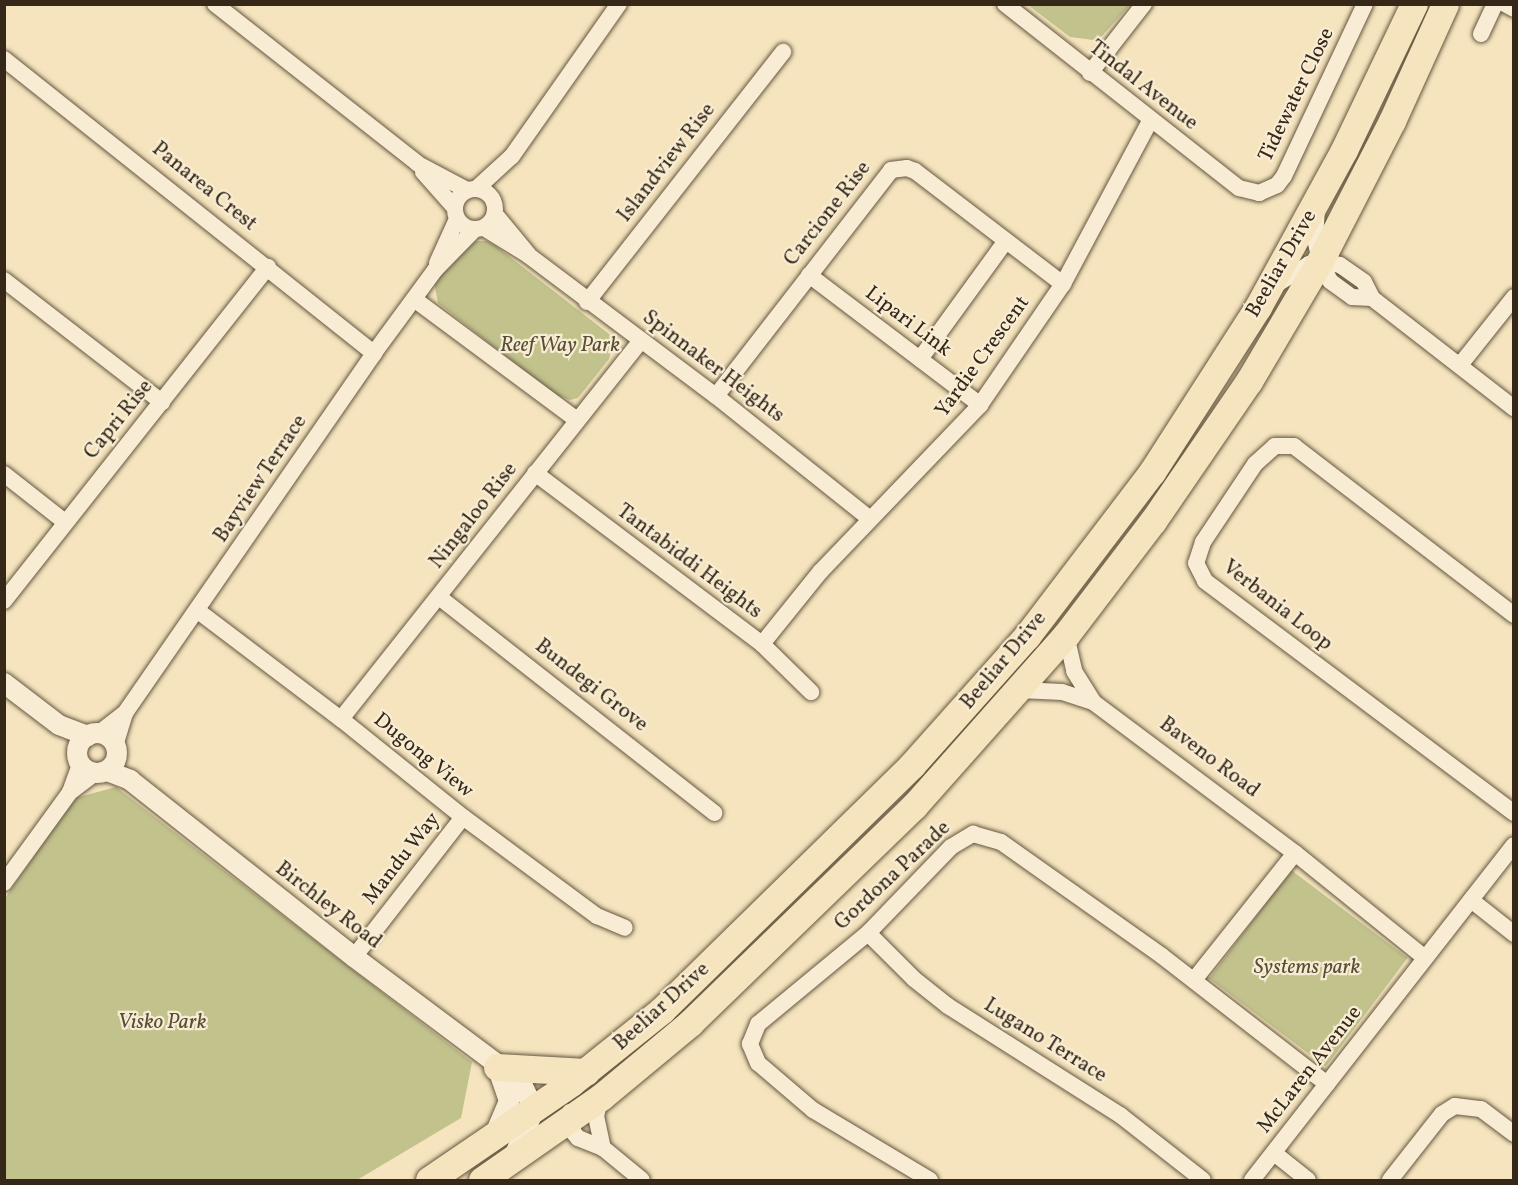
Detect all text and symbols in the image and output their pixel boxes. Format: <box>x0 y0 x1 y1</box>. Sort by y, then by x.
street label: Tidewater Close <box>1254 24 1340 166</box>
street label: Tindal Avenue <box>1083 36 1203 136</box>
street label: Islandview Rise <box>613 98 721 228</box>
street label: Panarea Crest <box>146 137 262 237</box>
street label: Carcione Rise <box>779 157 877 271</box>
street label: Beeliar Drive <box>1241 206 1323 322</box>
street label: Lipari Link <box>860 281 956 363</box>
street label: Yardie Crescent <box>930 291 1036 423</box>
street label: Spinnaker Heights <box>637 305 789 429</box>
park label: Reef Way Park <box>500 333 620 359</box>
street label: Capri Rise <box>79 375 159 465</box>
street label: Bayview Terrace <box>209 410 313 548</box>
street label: Ningaloo Rise <box>425 458 523 574</box>
street label: Tantabiddi Heights <box>611 499 767 625</box>
street label: Verbania Loop <box>1217 555 1337 657</box>
street label: Beeliar Drive <box>956 607 1052 715</box>
street label: Bundegi Grove <box>529 634 653 738</box>
street label: Dugong View <box>368 708 478 804</box>
street label: Baveno Road <box>1154 712 1264 804</box>
street label: Mandu Way <box>358 807 446 911</box>
street label: Gordona Parade <box>830 816 956 936</box>
street label: Birchley Road <box>270 856 386 956</box>
park label: Systems park <box>1254 955 1360 981</box>
street label: Beeliar Drive <box>609 957 715 1057</box>
street label: Lugano Terrace <box>979 993 1111 1089</box>
street label: McLaren Avenue <box>1252 1001 1368 1139</box>
park label: Visko Park <box>118 1010 206 1036</box>

